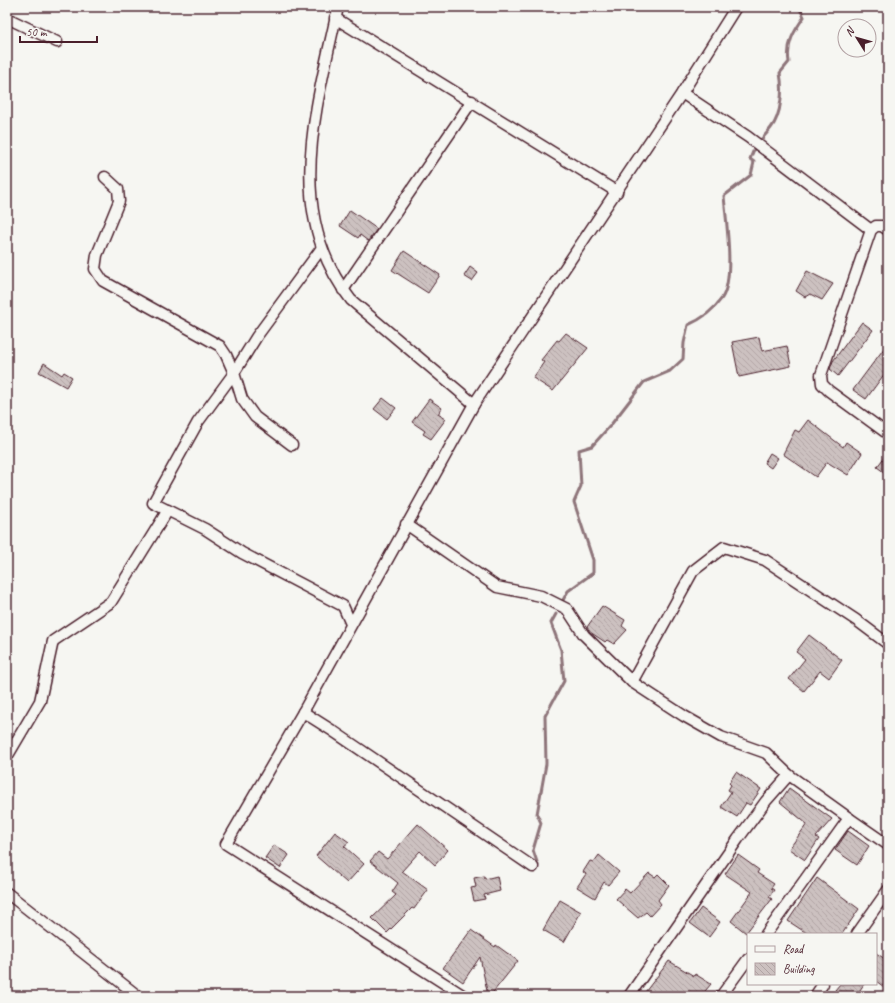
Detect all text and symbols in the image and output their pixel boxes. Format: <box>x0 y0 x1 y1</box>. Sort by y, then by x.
scale bar <box>20 18 97 44</box>
north arrow <box>837 18 877 58</box>
text: N <box>841 23 858 39</box>
text: 50 m <box>26 24 48 40</box>
legend <box>747 933 877 985</box>
text: Road <box>783 941 805 957</box>
text: Building <box>783 961 815 977</box>

